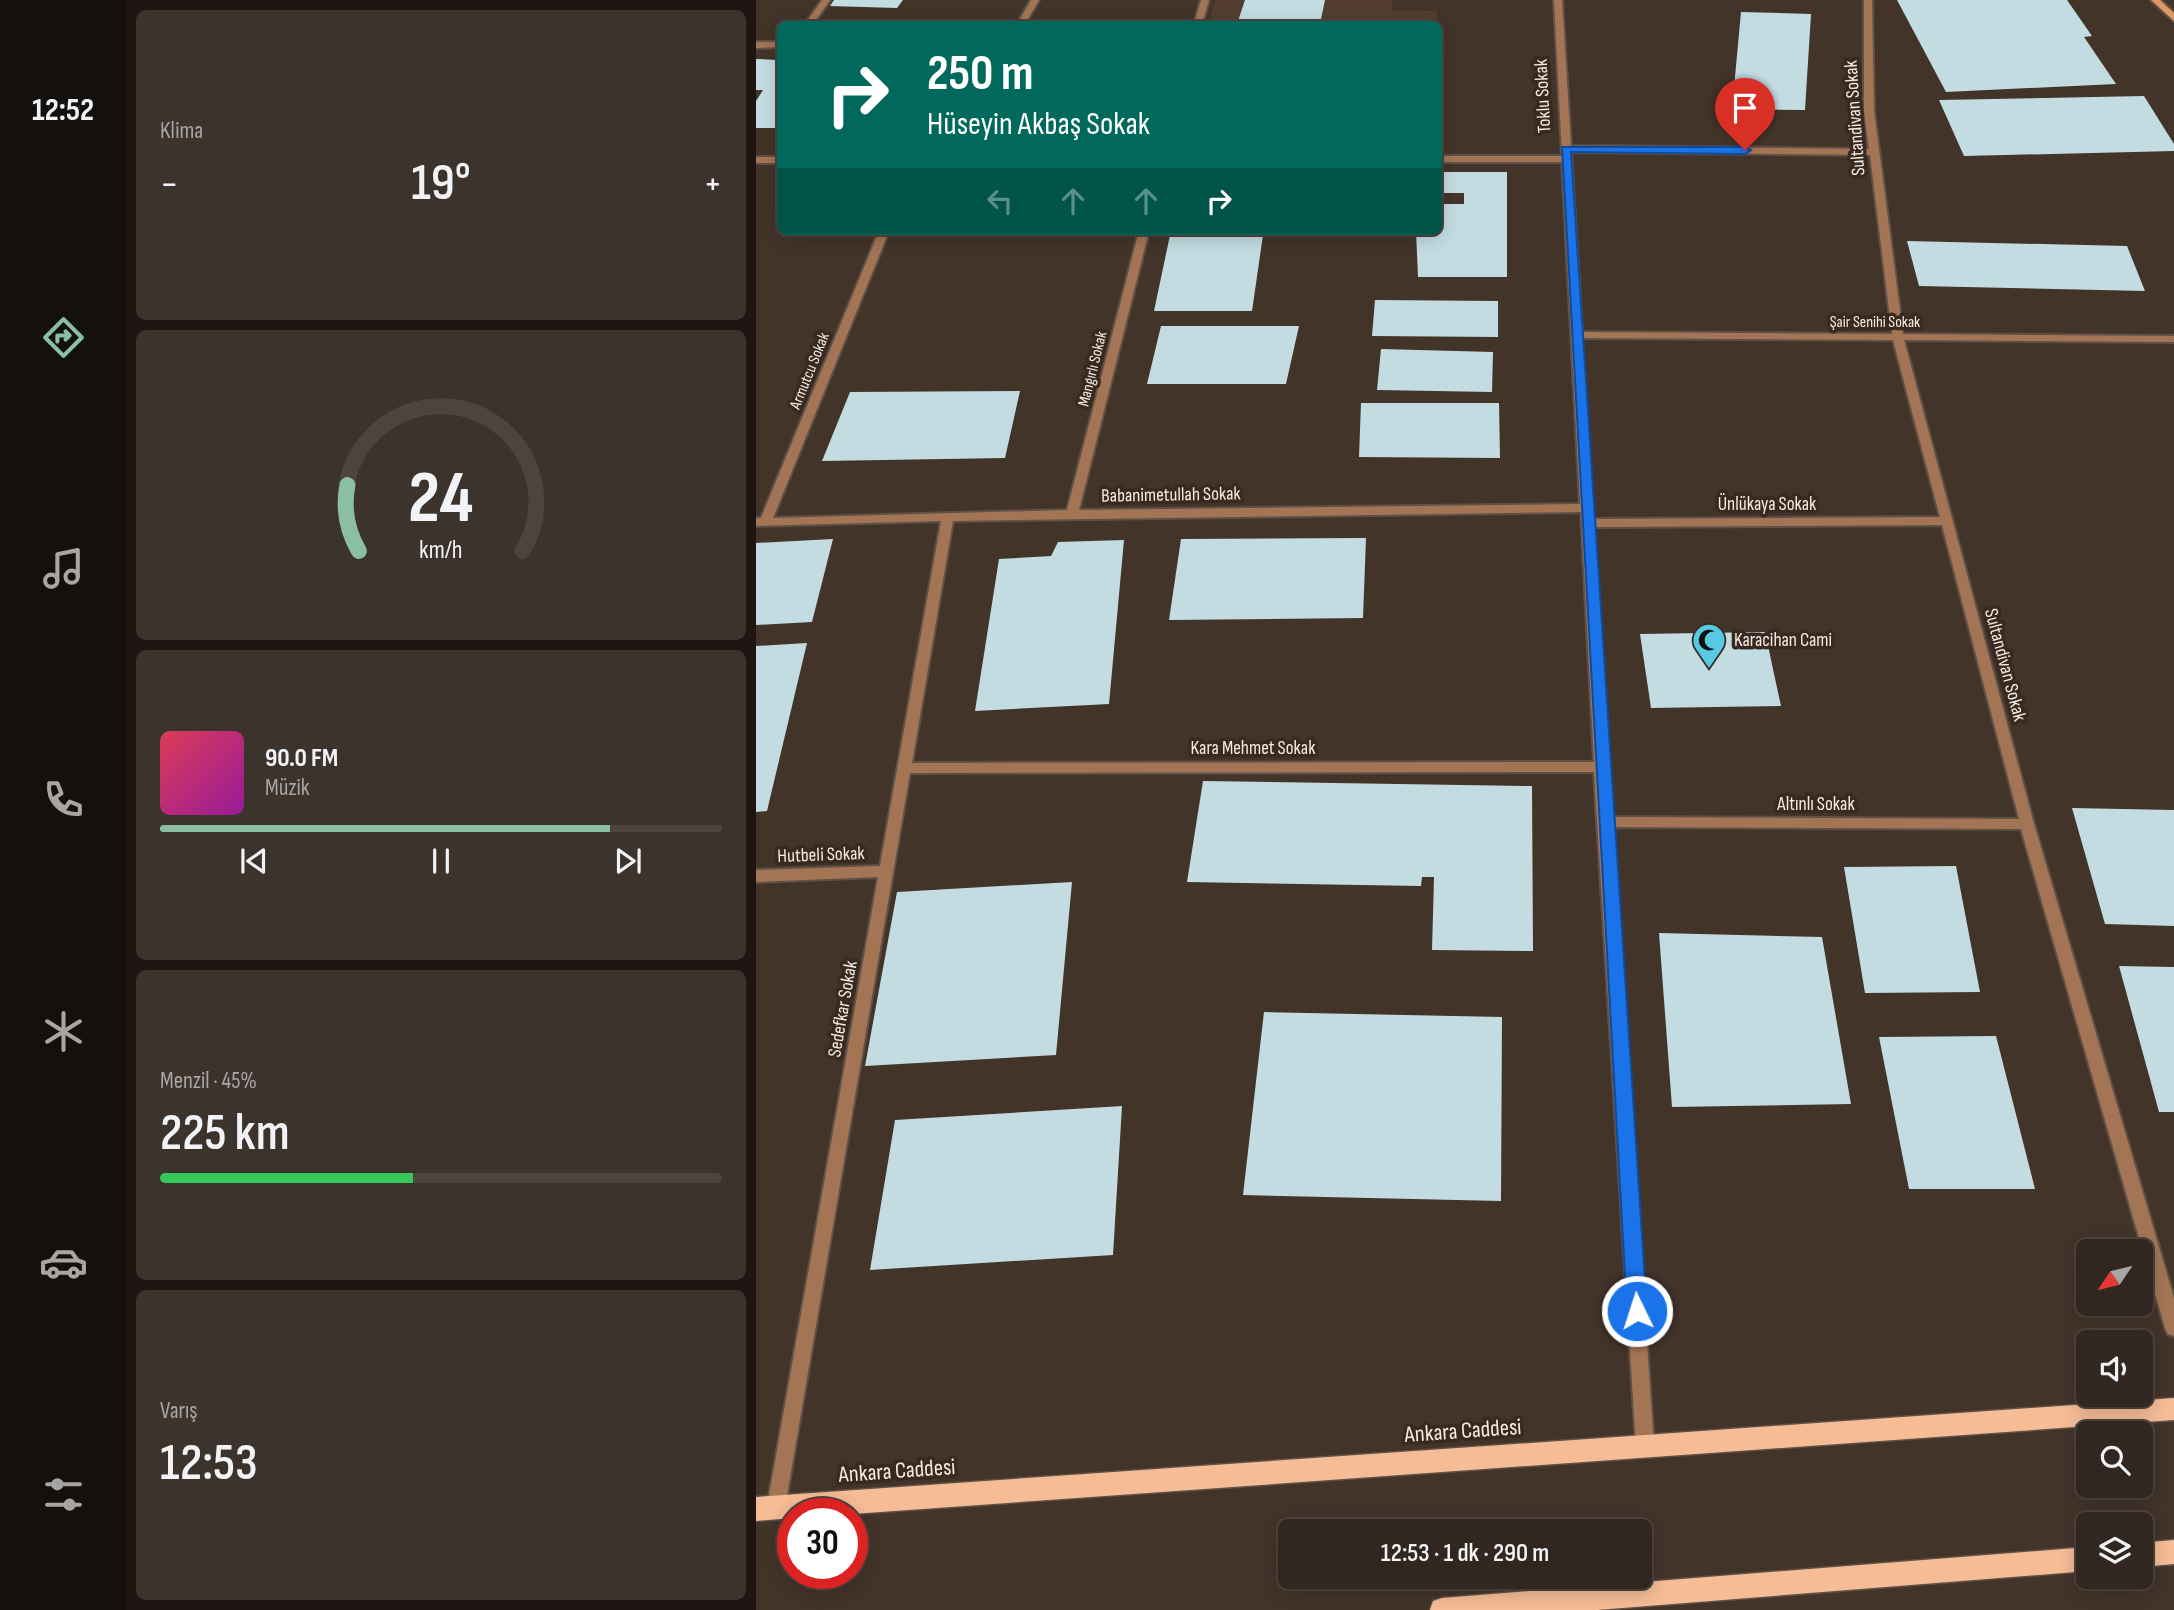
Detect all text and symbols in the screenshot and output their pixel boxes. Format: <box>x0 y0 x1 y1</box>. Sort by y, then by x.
text: 250 m <box>927 45 1033 104</box>
icon: right <box>812 49 903 140</box>
street label: Toklu Sokak <box>1530 58 1556 134</box>
street label: Sultandivan Sokak <box>1839 59 1871 176</box>
pin <box>1715 78 1775 150</box>
icon: arrive <box>1726 89 1764 127</box>
text: 12:52 <box>32 91 94 130</box>
text: Hüseyin Akbaş Sokak <box>927 105 1150 144</box>
text: Klima <box>160 117 203 145</box>
text: 19° <box>411 152 471 215</box>
text: − <box>160 162 179 207</box>
text: + <box>703 162 722 207</box>
icon: left <box>981 182 1019 220</box>
icon: ahead <box>1054 182 1092 220</box>
icon: ahead <box>1127 182 1165 220</box>
icon: right <box>1200 182 1238 220</box>
icon: directions <box>39 313 88 362</box>
street label: Şair Senihi Sokak <box>1830 313 1920 332</box>
street label: Mangırlı Sokak <box>1074 329 1112 409</box>
street label: Armutcu Sokak <box>786 330 834 413</box>
text: 24 <box>408 455 474 543</box>
street label: Babanimetullah Sokak <box>1101 482 1242 508</box>
street label: Ünlükaya Sokak <box>1718 493 1817 516</box>
text: km/h <box>419 535 463 566</box>
icon: music <box>39 544 88 593</box>
street label: Sultandivan Sokak <box>1979 606 2031 725</box>
mosque icon: Karacihan Cami <box>1690 621 1728 670</box>
place label: Karacihan Cami <box>1734 629 1832 652</box>
street label: Kara Mehmet Sokak <box>1191 737 1316 760</box>
text: 90.0 FM <box>265 743 338 774</box>
text: Müzik <box>265 774 310 802</box>
icon: phone <box>39 775 88 824</box>
street label: Altınlı Sokak <box>1776 793 1855 816</box>
icon: previous <box>235 842 273 880</box>
icon: pause <box>422 842 460 880</box>
icon: next <box>609 842 647 880</box>
street label: Hutbeli Sokak <box>777 842 866 868</box>
street label: Sedefkar Sokak <box>823 958 863 1059</box>
icon: climate <box>39 1007 88 1056</box>
text: Menzil · 45% <box>160 1067 257 1095</box>
text: 225 km <box>160 1102 290 1165</box>
icon: car <box>39 1238 88 1287</box>
north arrow <box>2076 1239 2152 1316</box>
map controls <box>2076 1239 2153 1589</box>
position arrow <box>1600 1274 1674 1348</box>
button: sound <box>2076 1330 2153 1407</box>
text: Varış <box>160 1397 198 1425</box>
street label: Ankara Caddesi <box>1403 1413 1522 1449</box>
button: search <box>2076 1421 2153 1498</box>
text: 12:53 <box>160 1432 258 1495</box>
street label: Ankara Caddesi <box>837 1453 956 1489</box>
icon: filters <box>39 1470 88 1519</box>
speed limit sign: 30 <box>777 1498 868 1589</box>
button: layers <box>2076 1512 2153 1589</box>
text: 12:53 · 1 dk · 290 m <box>1381 1538 1549 1569</box>

